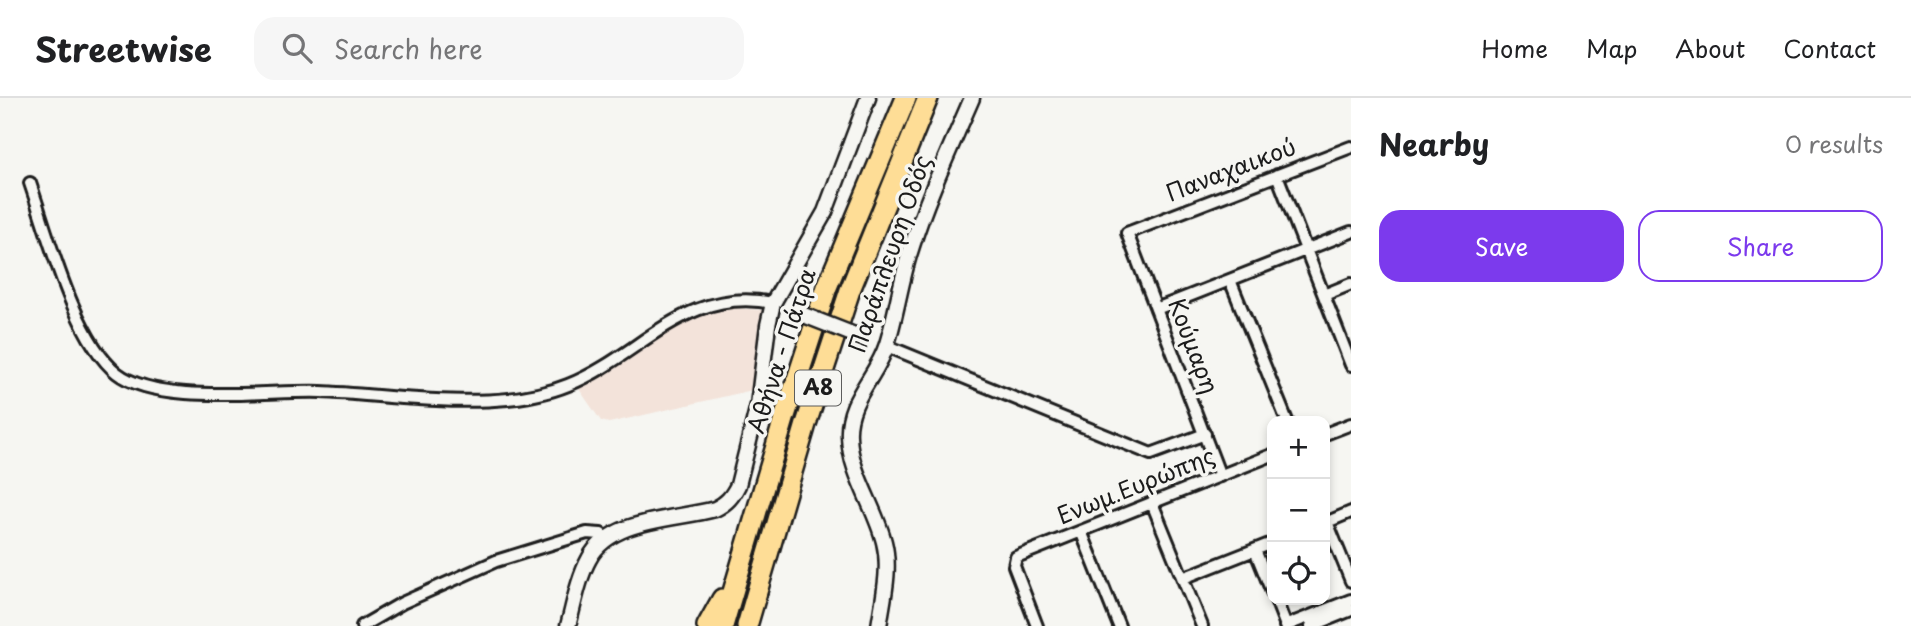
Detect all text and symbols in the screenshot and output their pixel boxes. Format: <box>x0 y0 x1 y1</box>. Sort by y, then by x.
search box <box>254 17 744 80</box>
text: Streetwise <box>35 23 212 73</box>
icon: search <box>278 29 316 67</box>
text: Search here <box>334 29 483 68</box>
text: Home <box>1481 30 1548 66</box>
text: Map <box>1586 30 1637 66</box>
text: About <box>1675 30 1745 66</box>
text: Contact <box>1783 30 1876 66</box>
text: Nearby <box>1379 121 1489 166</box>
text: 0 results <box>1785 126 1883 161</box>
street label: Παναχαικού <box>1161 128 1300 209</box>
street label: Παράπλευρη Οδός <box>838 150 939 357</box>
button: Save <box>1379 210 1624 282</box>
button: Share <box>1638 210 1883 282</box>
street label: Αθήνα - Πάτρα <box>737 263 824 438</box>
street label: Κούμαρη <box>1160 293 1229 398</box>
road number: Α8 <box>795 370 841 406</box>
map controls <box>1267 416 1330 605</box>
button: + <box>1267 416 1330 479</box>
street label: Ενωμ.Ευρώπης <box>1051 437 1220 532</box>
button: − <box>1267 479 1330 542</box>
button: locate <box>1267 542 1330 605</box>

